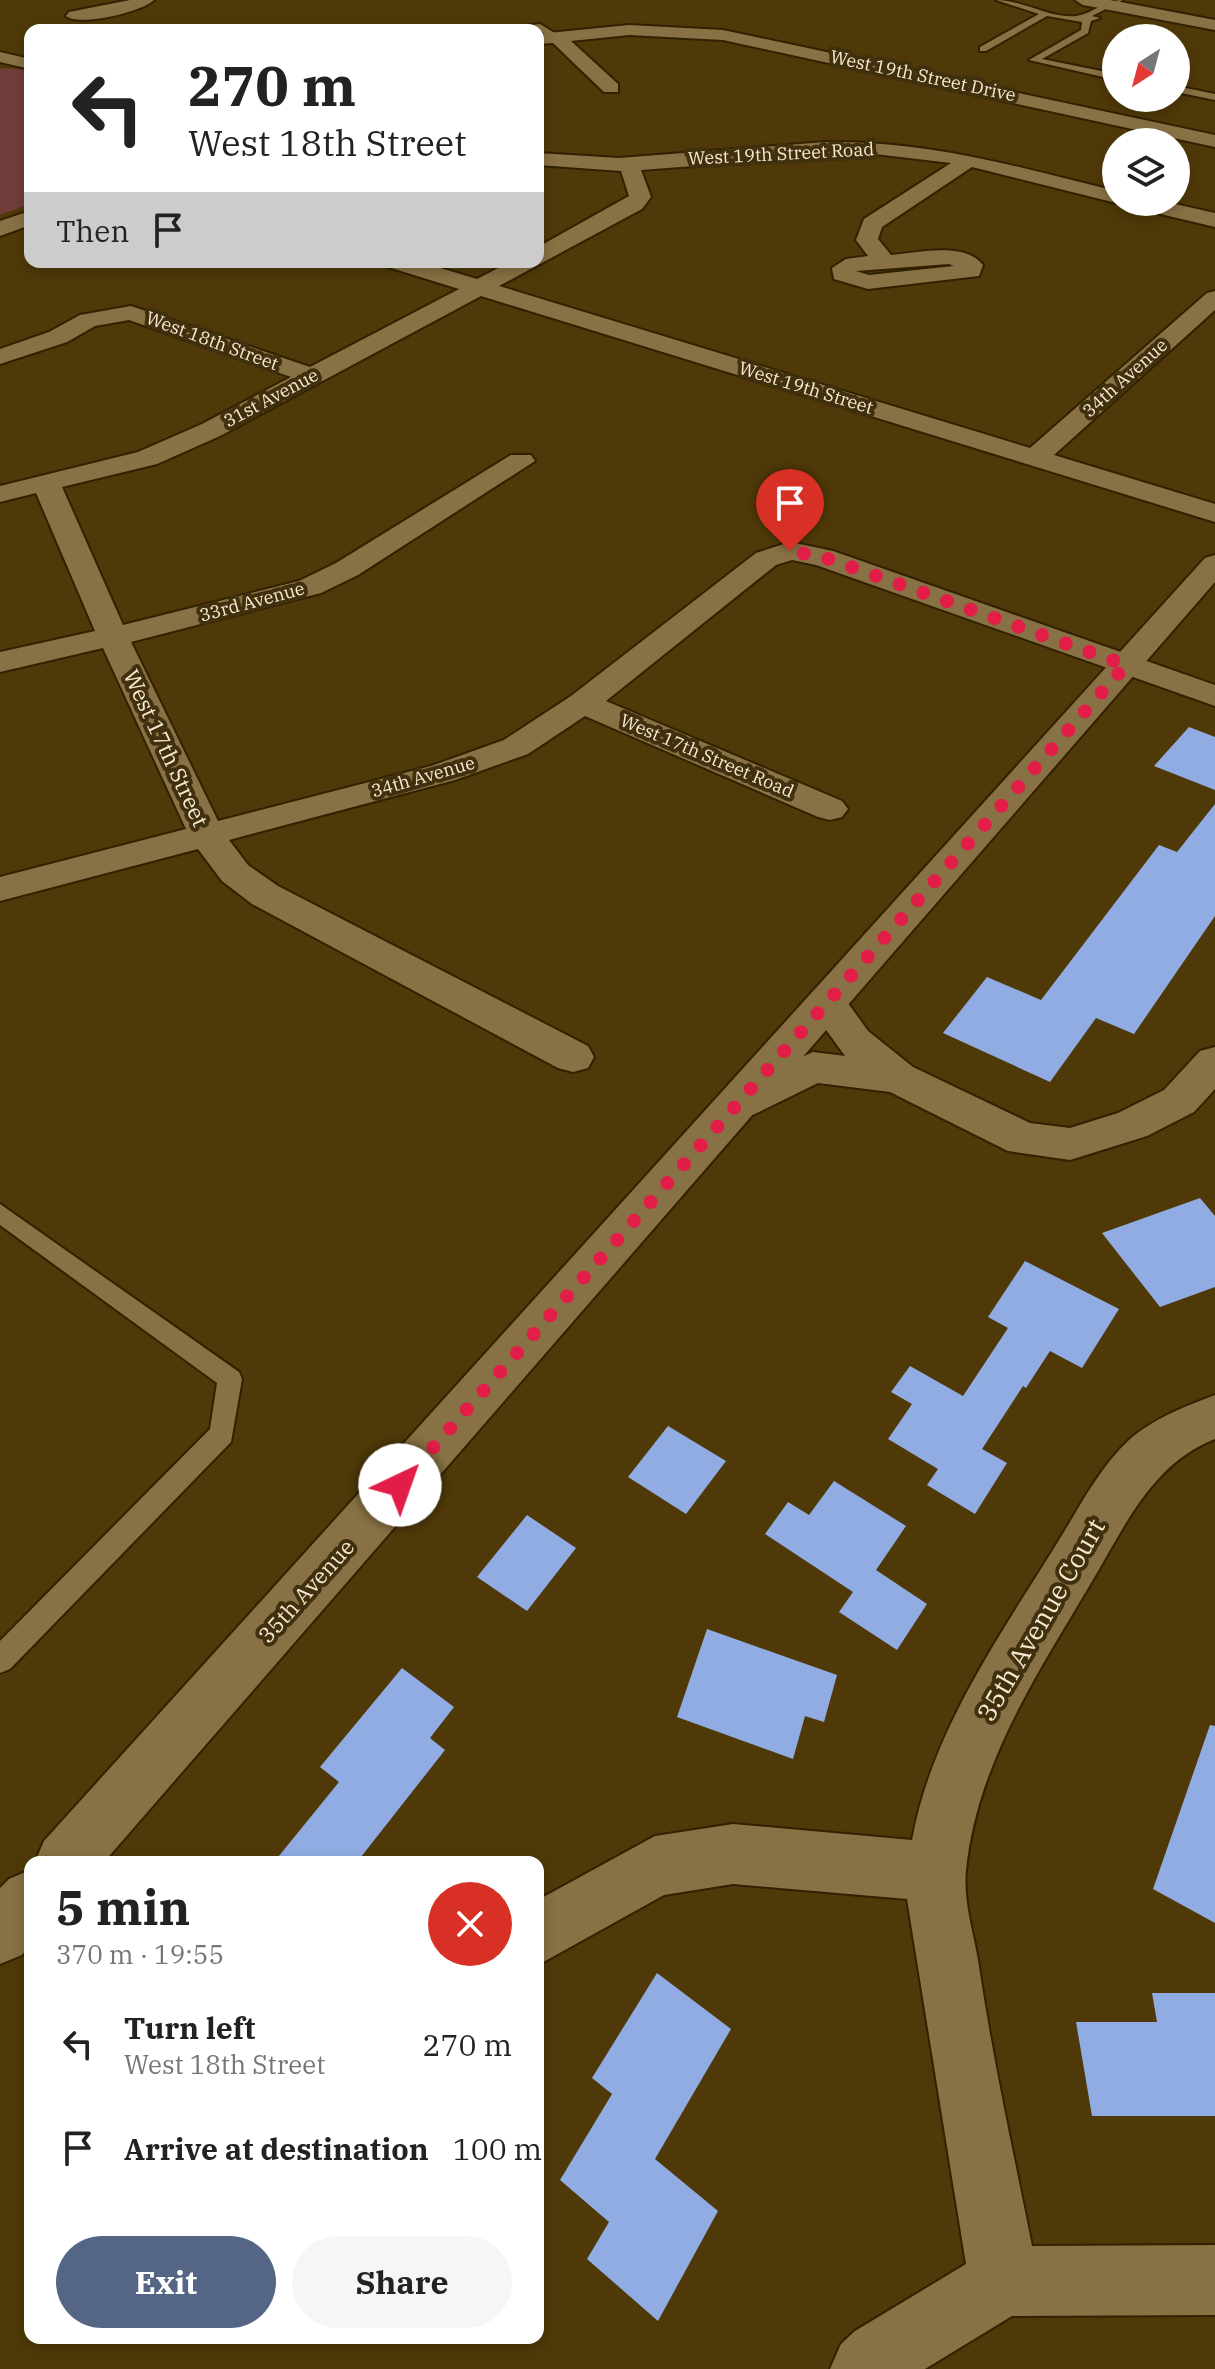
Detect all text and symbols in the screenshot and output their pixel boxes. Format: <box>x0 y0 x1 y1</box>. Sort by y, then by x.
north arrow <box>1102 24 1190 112</box>
map controls <box>1102 24 1190 216</box>
street label: West 19th Street Drive <box>828 45 1018 106</box>
text: 270 m <box>188 49 356 121</box>
icon: left <box>56 56 160 160</box>
text: West 18th Street <box>188 119 467 166</box>
button: layers <box>1102 128 1190 216</box>
street label: West 19th Street Road <box>687 137 875 170</box>
icon: arrive <box>146 208 190 252</box>
text: Then <box>56 211 130 250</box>
street label: West 18th Street <box>143 306 282 375</box>
street label: 34th Avenue <box>1077 333 1172 422</box>
street label: West 19th Street <box>736 356 876 419</box>
street label: 31st Avenue <box>219 363 322 432</box>
pin <box>756 469 824 551</box>
icon: arrive <box>768 481 812 525</box>
street label: 33rd Avenue <box>197 576 307 627</box>
street label: West 17th Street <box>117 664 216 831</box>
street label: West 17th Street Road <box>617 709 798 803</box>
street label: 34th Avenue <box>368 751 477 802</box>
position arrow <box>358 1443 442 1527</box>
street label: 35th Avenue Court <box>968 1512 1112 1727</box>
street label: 35th Avenue <box>251 1533 360 1649</box>
text: 5 min <box>56 1876 190 1938</box>
button: close <box>428 1882 512 1966</box>
text: 370 m · 19:55 <box>56 1937 224 1971</box>
text: Turn left <box>124 2008 256 2047</box>
icon: left <box>56 2022 100 2066</box>
text: 270 m <box>422 2025 512 2064</box>
text: West 18th Street <box>124 2047 325 2081</box>
icon: arrive <box>56 2126 100 2170</box>
text: Arrive at destination <box>124 2129 429 2168</box>
text: 100 m <box>453 2129 542 2168</box>
button: Exit <box>56 2236 276 2328</box>
button: Share <box>292 2236 512 2328</box>

